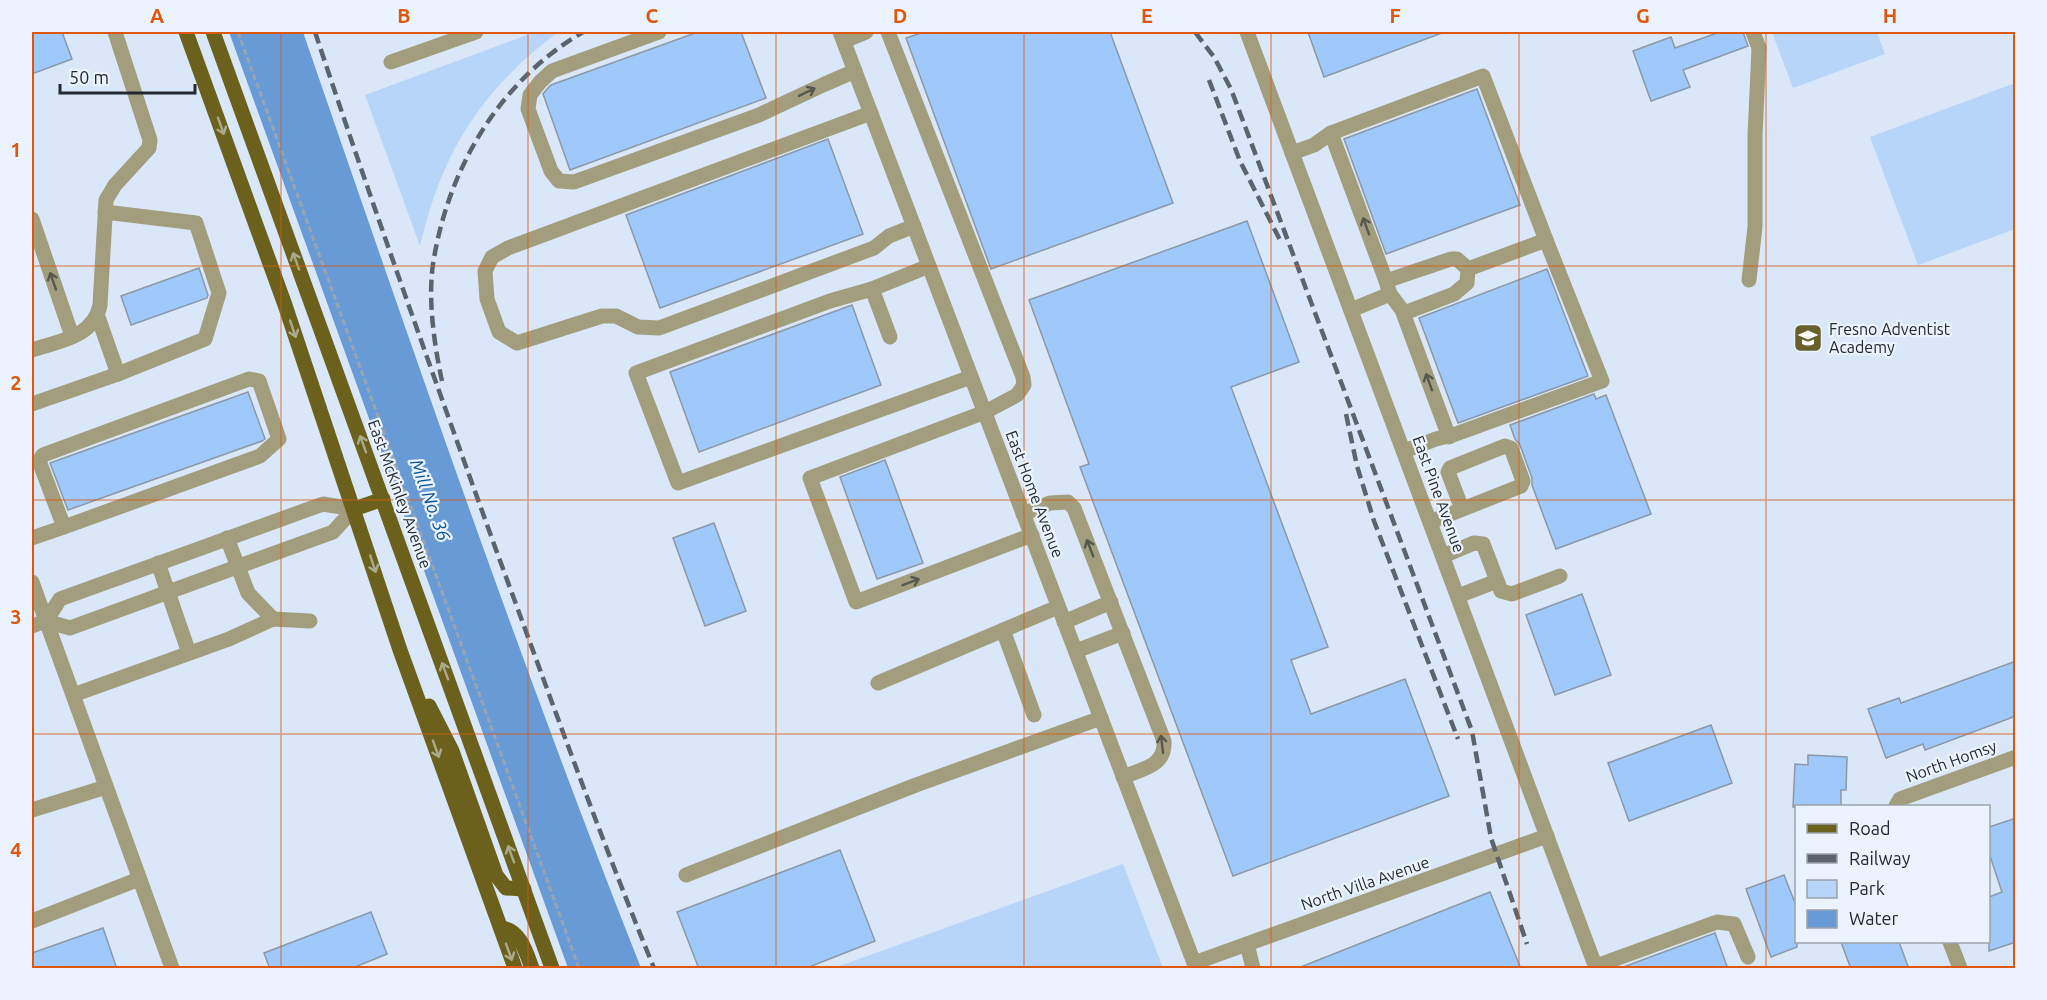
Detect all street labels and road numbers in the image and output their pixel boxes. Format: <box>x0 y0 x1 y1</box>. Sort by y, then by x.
street label: East McKinley Avenue <box>365 417 435 571</box>
street label: East Home Avenue <box>1002 428 1068 560</box>
street label: East Pine Avenue <box>1409 433 1469 555</box>
street label: North Homsy <box>1903 736 1999 786</box>
street label: North Villa Avenue <box>1298 853 1432 913</box>

